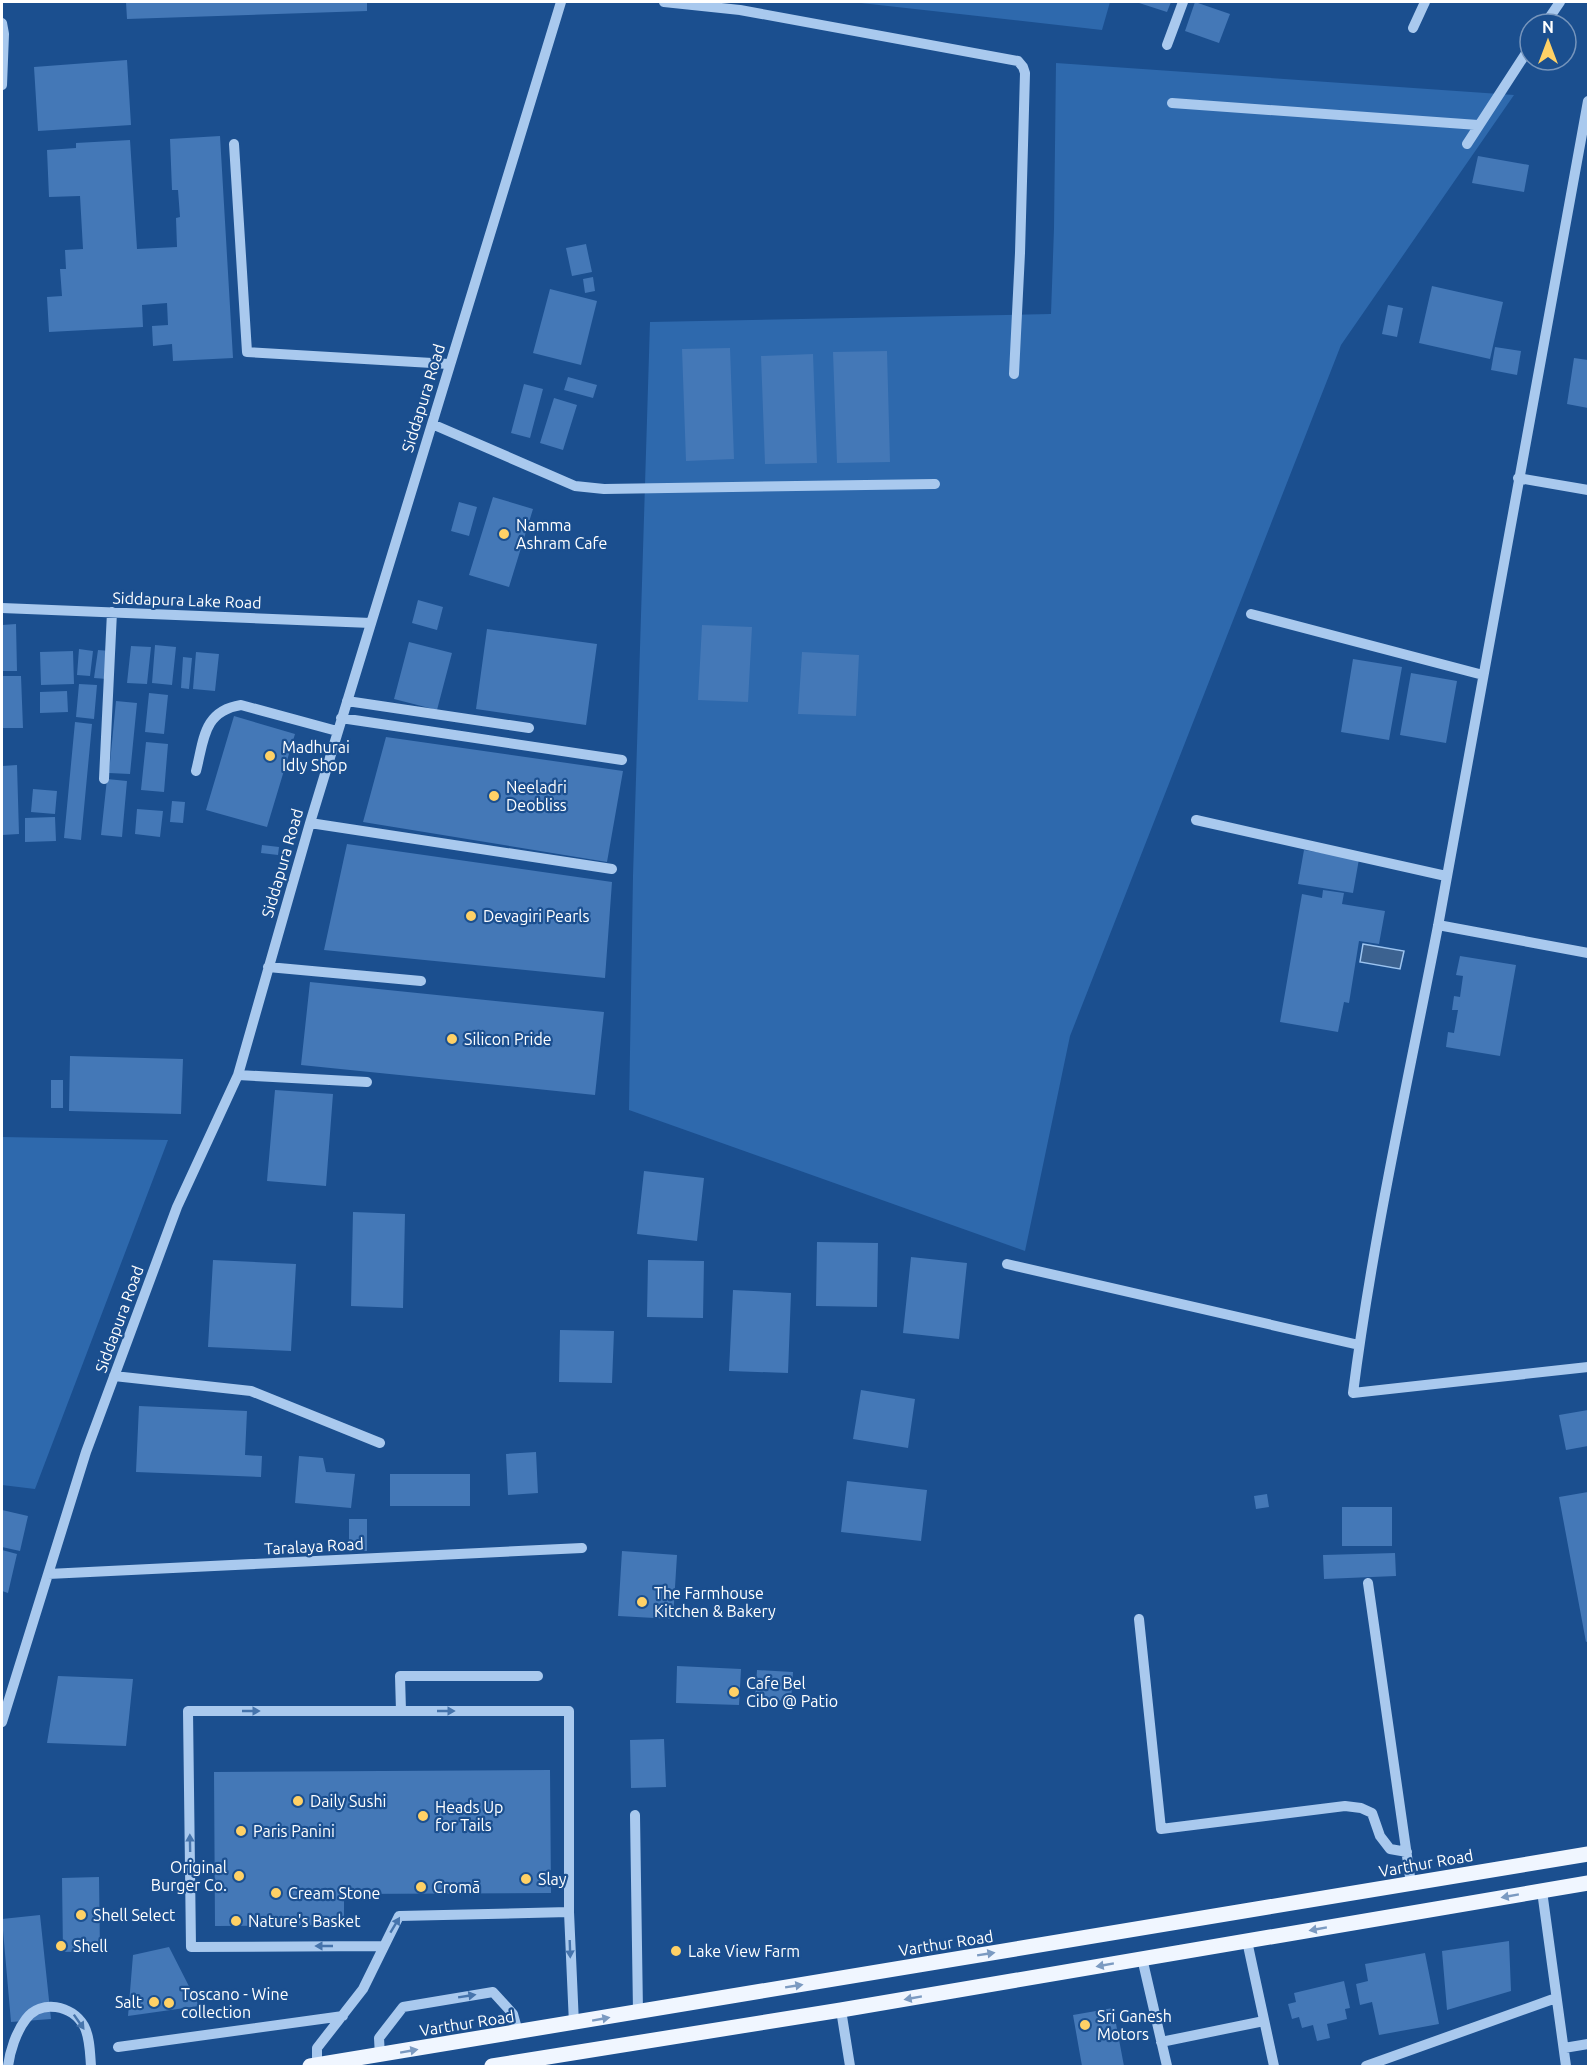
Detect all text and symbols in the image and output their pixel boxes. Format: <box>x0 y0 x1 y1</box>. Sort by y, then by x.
north arrow <box>1518 12 1578 72</box>
text: N <box>1542 18 1554 36</box>
street label: Siddapura Road <box>398 342 448 454</box>
place label: Namma Ashram Cafe <box>516 516 607 552</box>
marker: Namma Ashram Cafe <box>497 527 511 541</box>
street label: Siddapura Lake Road <box>112 588 262 612</box>
place label: Madhurai Idly Shop <box>282 738 350 774</box>
marker: Madhurai Idly Shop <box>263 749 277 763</box>
place label: Neeladri Deobliss <box>506 778 567 814</box>
marker: Neeladri Deobliss <box>487 789 501 803</box>
street label: Siddapura Road <box>258 806 306 920</box>
place label: Devagiri Pearls <box>483 907 589 925</box>
marker: Devagiri Pearls <box>464 909 478 923</box>
place label: Silicon Pride <box>464 1030 552 1048</box>
marker: Silicon Pride <box>445 1032 459 1046</box>
street label: Siddapura Road <box>91 1263 147 1375</box>
street label: Taralaya Road <box>264 1534 364 1558</box>
place label: The Farmhouse Kitchen & Bakery <box>654 1584 776 1620</box>
marker: The Farmhouse Kitchen & Bakery <box>635 1595 649 1609</box>
place label: Cafe Bel Cibo @ Patio <box>746 1674 838 1710</box>
marker: Cafe Bel Cibo @ Patio <box>727 1685 741 1699</box>
one-way arrow <box>242 1706 261 1716</box>
one-way arrow <box>437 1706 456 1716</box>
place label: Daily Sushi <box>310 1792 386 1810</box>
marker: Daily Sushi <box>291 1794 305 1808</box>
place label: Heads Up for Tails <box>435 1798 503 1834</box>
marker: Heads Up for Tails <box>416 1809 430 1823</box>
place label: Paris Panini <box>253 1822 335 1840</box>
marker: Paris Panini <box>234 1824 248 1838</box>
one-way arrow <box>185 1834 195 1853</box>
street label: Varthur Road <box>1377 1846 1475 1880</box>
place label: Original Burger Co. <box>151 1858 227 1894</box>
marker: Original Burger Co. <box>232 1869 246 1883</box>
place label: Slay <box>538 1870 567 1888</box>
marker: Slay <box>519 1872 533 1886</box>
place label: Cromā <box>433 1878 480 1896</box>
marker: Cromā <box>414 1880 428 1894</box>
place label: Cream Stone <box>288 1884 380 1902</box>
marker: Cream Stone <box>269 1886 283 1900</box>
one-way arrow <box>1500 1892 1519 1901</box>
place label: Shell Select <box>93 1906 176 1924</box>
marker: Shell Select <box>74 1908 88 1922</box>
place label: Nature's Basket <box>248 1912 361 1930</box>
marker: Nature's Basket <box>229 1914 243 1928</box>
one-way arrow <box>389 1917 400 1933</box>
one-way arrow <box>1308 1925 1327 1934</box>
street label: Varthur Road <box>897 1927 995 1959</box>
place label: Shell <box>73 1937 108 1955</box>
marker: Shell <box>54 1939 68 1953</box>
one-way arrow <box>566 1940 575 1959</box>
one-way arrow <box>315 1941 334 1951</box>
place label: Lake View Farm <box>688 1942 800 1960</box>
marker: Lake View Farm <box>669 1944 683 1958</box>
one-way arrow <box>977 1950 996 1959</box>
one-way arrow <box>1095 1960 1114 1969</box>
one-way arrow <box>784 1981 803 1990</box>
place label: Toscano - Wine collection <box>181 1985 288 2021</box>
one-way arrow <box>458 1992 477 2001</box>
place label: Salt <box>115 1993 143 2011</box>
one-way arrow <box>903 1994 922 2003</box>
marker: Salt <box>147 1995 161 2009</box>
marker: Toscano - Wine collection <box>162 1996 176 2010</box>
street label: Varthur Road <box>418 2007 516 2039</box>
place label: Sri Ganesh Motors <box>1097 2007 1172 2043</box>
one-way arrow <box>73 2013 85 2029</box>
one-way arrow <box>592 2014 611 2023</box>
marker: Sri Ganesh Motors <box>1078 2018 1092 2032</box>
one-way arrow <box>400 2046 419 2055</box>

